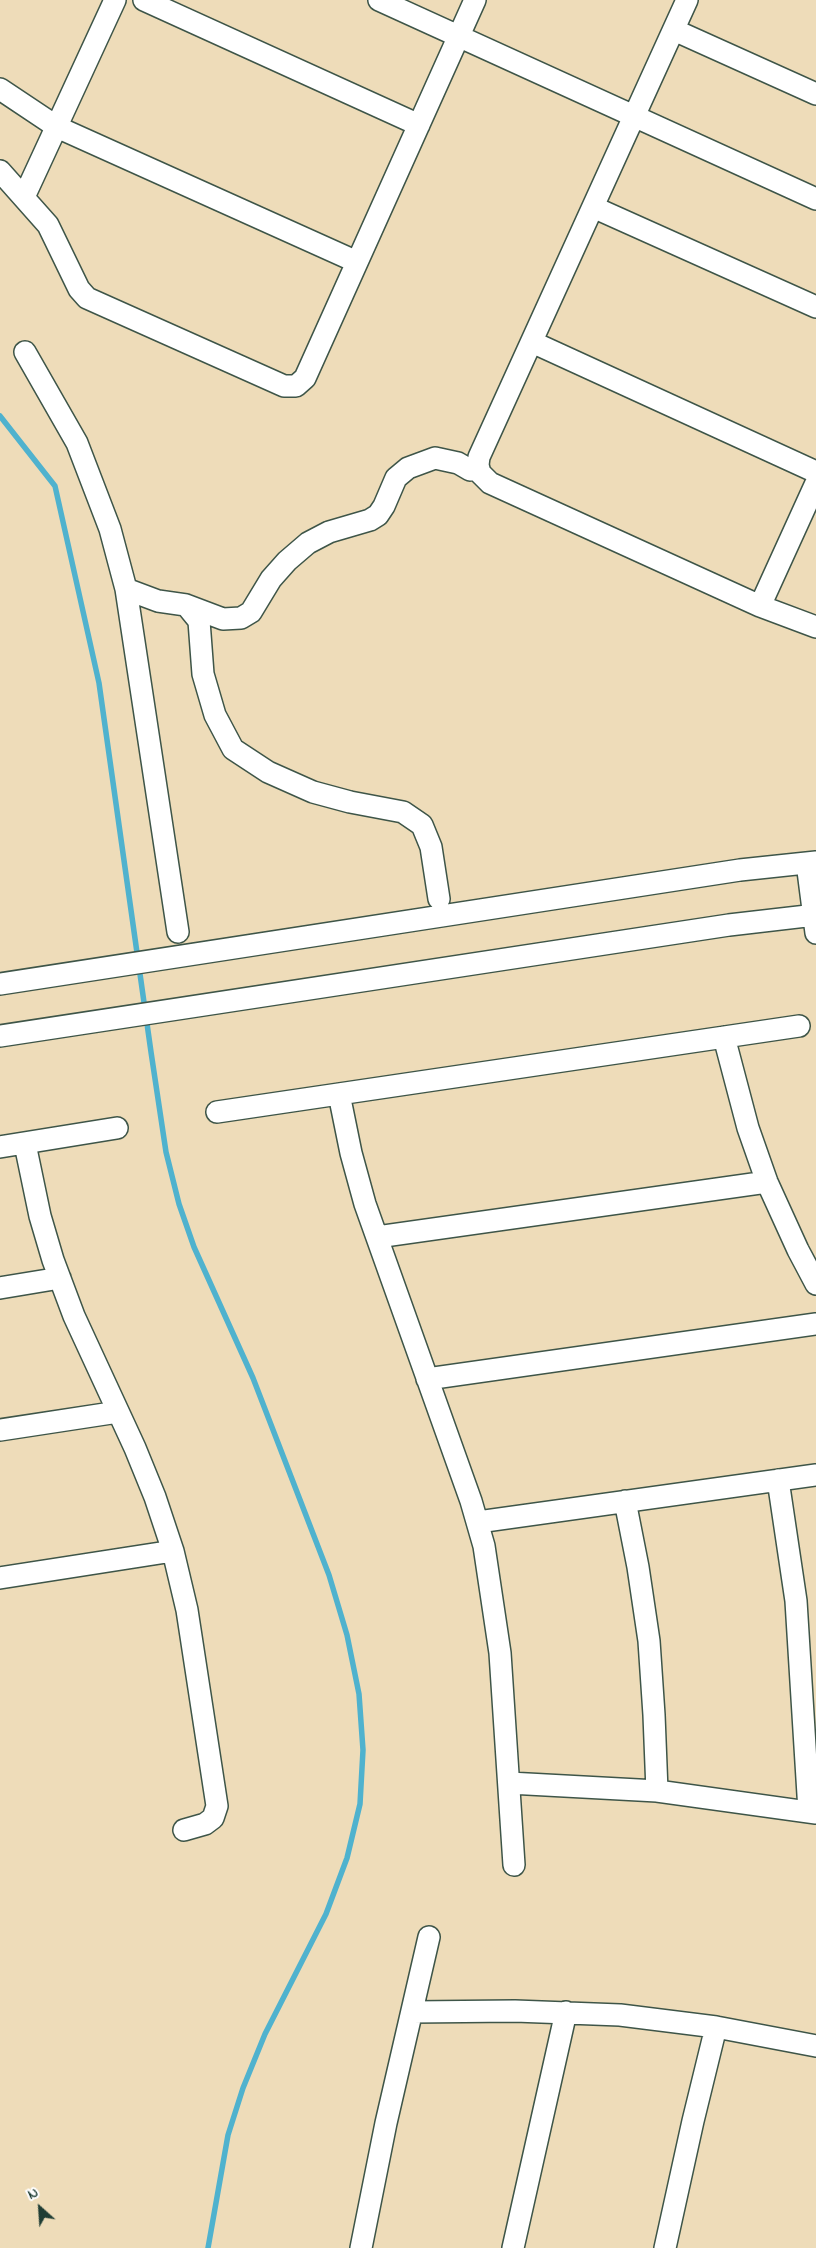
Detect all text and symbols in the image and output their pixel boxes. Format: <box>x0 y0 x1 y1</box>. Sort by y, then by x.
north arrow <box>15 2183 65 2233</box>
text: N <box>24 2183 42 2206</box>

